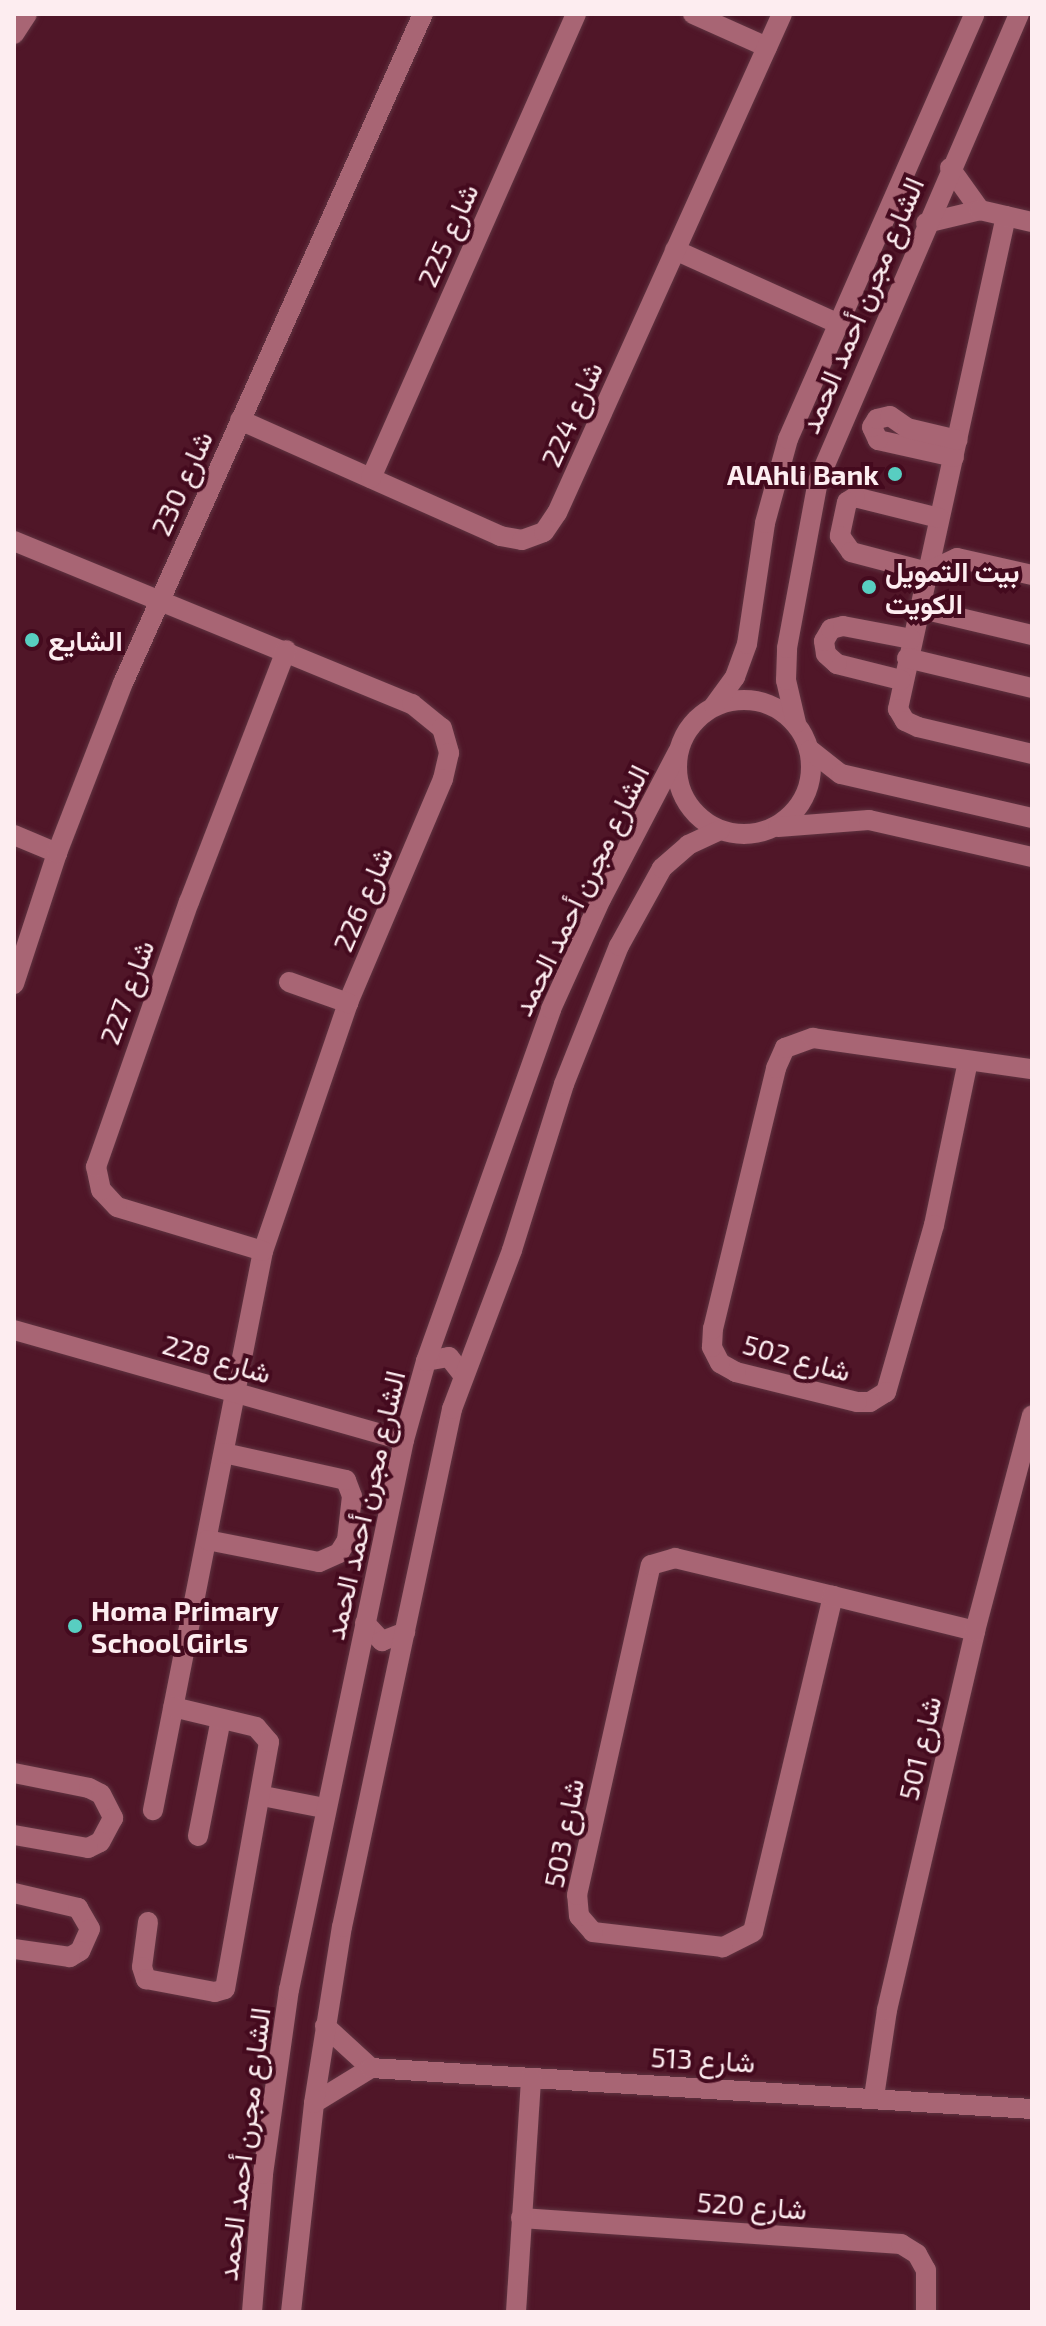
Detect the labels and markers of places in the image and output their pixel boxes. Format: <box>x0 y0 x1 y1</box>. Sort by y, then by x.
place label: AlAhli Bank <box>727 457 879 491</box>
marker: AlAhli Bank <box>886 465 904 483</box>
place label: بيت التمويل الكويت <box>885 554 1019 620</box>
marker: بيت التمويل الكويت <box>860 578 878 596</box>
place label: الشايع <box>48 623 123 657</box>
marker: الشايع <box>23 631 41 649</box>
place label: Homa Primary School Girls <box>91 1593 279 1659</box>
marker: Homa Primary School Girls <box>66 1617 84 1635</box>

